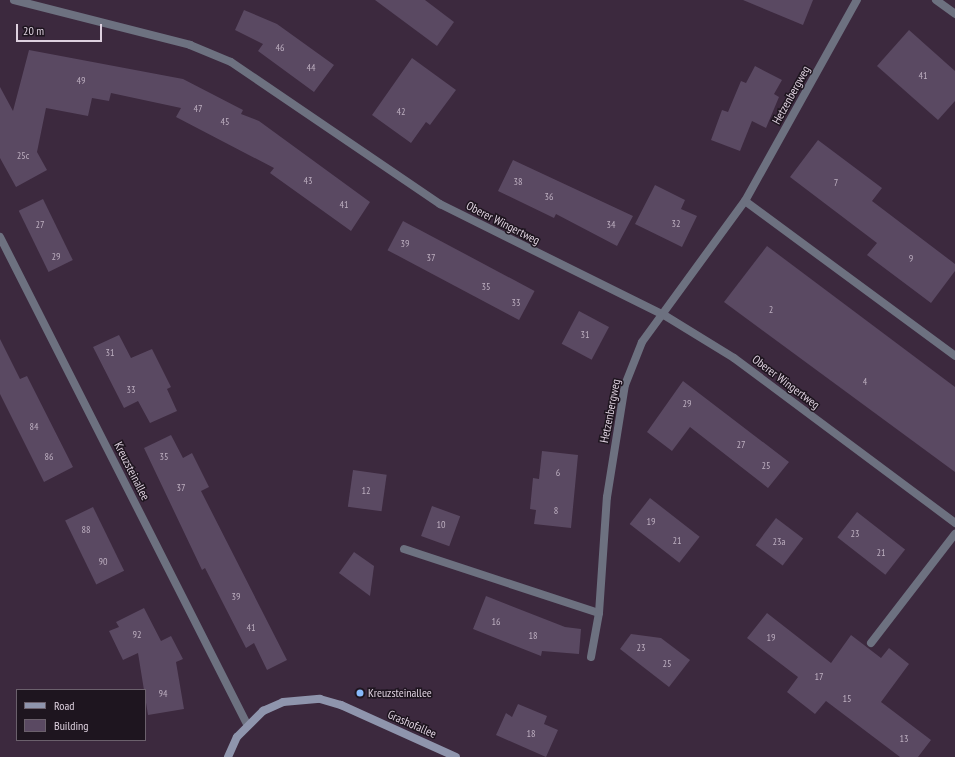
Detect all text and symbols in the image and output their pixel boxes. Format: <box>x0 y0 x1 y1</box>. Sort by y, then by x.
scale bar <box>18 16 104 42</box>
text: 20 m <box>23 23 44 38</box>
house number: 46 <box>276 42 284 54</box>
house number: 44 <box>307 62 315 74</box>
street label: Hetzenbergweg <box>769 63 813 127</box>
house number: 41 <box>919 70 927 82</box>
house number: 49 <box>77 75 85 87</box>
house number: 47 <box>194 103 202 115</box>
house number: 42 <box>397 106 405 118</box>
house number: 45 <box>221 116 229 128</box>
house number: 25c <box>17 150 29 162</box>
house number: 43 <box>304 175 312 187</box>
house number: 38 <box>514 176 522 188</box>
house number: 7 <box>834 177 838 189</box>
house number: 36 <box>545 191 553 203</box>
street label: Oberer Wingertweg <box>464 198 542 248</box>
house number: 41 <box>340 199 348 211</box>
house number: 32 <box>672 218 680 230</box>
house number: 27 <box>36 219 44 231</box>
house number: 34 <box>607 219 615 231</box>
house number: 39 <box>401 238 409 250</box>
house number: 29 <box>52 251 60 263</box>
house number: 37 <box>427 252 435 264</box>
house number: 9 <box>909 253 913 265</box>
house number: 35 <box>482 281 490 293</box>
house number: 33 <box>512 297 520 309</box>
house number: 2 <box>769 304 773 316</box>
house number: 31 <box>581 329 589 341</box>
house number: 31 <box>106 347 114 359</box>
street label: Oberer Wingertweg <box>749 352 823 412</box>
house number: 4 <box>863 376 867 388</box>
street label: Hetzenbergweg <box>597 378 623 444</box>
house number: 33 <box>127 384 135 396</box>
house number: 29 <box>683 398 691 410</box>
house number: 84 <box>30 421 38 433</box>
street label: Kreuzsteinallee <box>111 439 153 503</box>
house number: 27 <box>737 439 745 451</box>
house number: 86 <box>45 451 53 463</box>
house number: 35 <box>160 451 168 463</box>
house number: 25 <box>762 460 770 472</box>
house number: 6 <box>556 467 560 479</box>
house number: 37 <box>177 482 185 494</box>
house number: 12 <box>362 485 370 497</box>
house number: 8 <box>554 505 558 517</box>
house number: 19 <box>647 516 655 528</box>
house number: 10 <box>437 519 445 531</box>
house number: 88 <box>82 524 90 536</box>
house number: 23 <box>851 528 859 540</box>
house number: 21 <box>673 535 681 547</box>
house number: 23a <box>773 536 785 548</box>
house number: 21 <box>877 547 885 559</box>
house number: 90 <box>99 556 107 568</box>
house number: 39 <box>232 591 240 603</box>
house number: 16 <box>492 616 500 628</box>
house number: 41 <box>247 622 255 634</box>
house number: 92 <box>133 629 141 641</box>
house number: 18 <box>529 630 537 642</box>
house number: 19 <box>767 632 775 644</box>
house number: 23 <box>637 642 645 654</box>
house number: 25 <box>663 658 671 670</box>
house number: 17 <box>815 671 823 683</box>
place label: Kreuzsteinallee <box>368 686 432 700</box>
house number: 94 <box>159 688 167 700</box>
marker: Kreuzsteinallee <box>355 688 365 698</box>
legend <box>16 689 146 741</box>
house number: 15 <box>843 693 851 705</box>
text: Road <box>54 698 74 713</box>
street label: Grashofallee <box>385 707 439 741</box>
text: Building <box>54 718 89 733</box>
house number: 18 <box>527 728 535 740</box>
house number: 13 <box>900 733 908 745</box>

